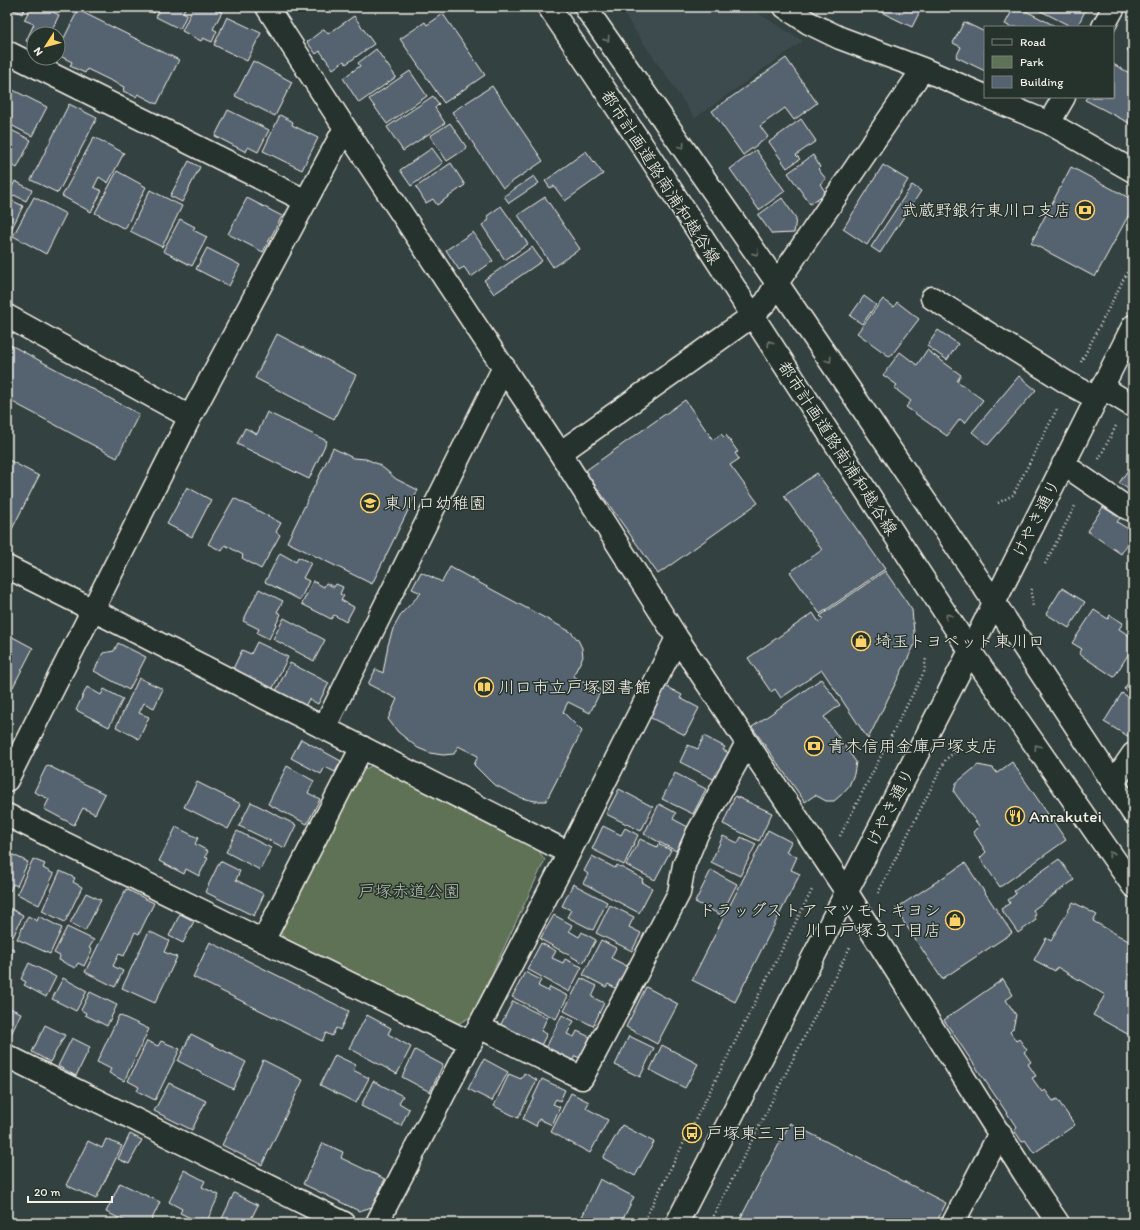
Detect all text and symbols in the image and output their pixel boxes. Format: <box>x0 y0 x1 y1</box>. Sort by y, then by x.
north arrow <box>26 26 66 66</box>
legend <box>984 26 1114 98</box>
one-way arrow <box>602 35 610 42</box>
text: Road <box>1020 35 1046 49</box>
text: N <box>31 45 46 58</box>
text: Park <box>1020 55 1044 69</box>
text: Building <box>1020 75 1064 89</box>
street label: 都市計画道路南浦和越谷線 <box>597 86 725 268</box>
one-way arrow <box>677 142 685 149</box>
bank icon: 武蔵野銀行東川口支店 <box>1074 199 1096 221</box>
place label: 武蔵野銀行東川口支店 <box>901 200 1071 220</box>
one-way arrow <box>751 248 758 255</box>
one-way arrow <box>767 340 775 347</box>
one-way arrow <box>824 356 832 363</box>
street label: 都市計画道路南浦和越谷線 <box>774 357 902 539</box>
street label: けやき通り <box>1008 476 1064 560</box>
school or university icon: 東川口幼稚園 <box>359 492 381 514</box>
place label: 東川口幼稚園 <box>384 493 486 513</box>
one-way arrow <box>945 613 953 620</box>
shop icon: 埼玉トヨペット東川口 <box>850 630 872 652</box>
place label: 埼玉トヨペット東川口 <box>875 631 1045 651</box>
library icon: 川口市立戸塚図書館 <box>473 676 495 698</box>
place label: 川口市立戸塚図書館 <box>498 677 651 697</box>
bank icon: 青木信用金庫戸塚支店 <box>803 735 825 757</box>
place label: 青木信用金庫戸塚支店 <box>828 736 998 756</box>
one-way arrow <box>1034 744 1042 751</box>
street label: けやき通り <box>862 765 918 849</box>
restaurant icon: Anrakutei <box>1004 805 1026 827</box>
place label: Anrakutei <box>1029 806 1102 826</box>
one-way arrow <box>1109 851 1116 858</box>
park label: 戸塚赤道公園 <box>358 881 460 901</box>
place label: ドラッグストア マツモトキヨシ 川口戸塚３丁目店 <box>699 900 941 940</box>
shop icon: ドラッグストア マツモトキヨシ 川口戸塚３丁目店 <box>944 909 966 931</box>
bus stop icon: 戸塚東三丁目 <box>681 1122 703 1144</box>
place label: 戸塚東三丁目 <box>706 1123 808 1143</box>
scale bar <box>28 1178 112 1204</box>
text: 20 m <box>34 1185 61 1199</box>

